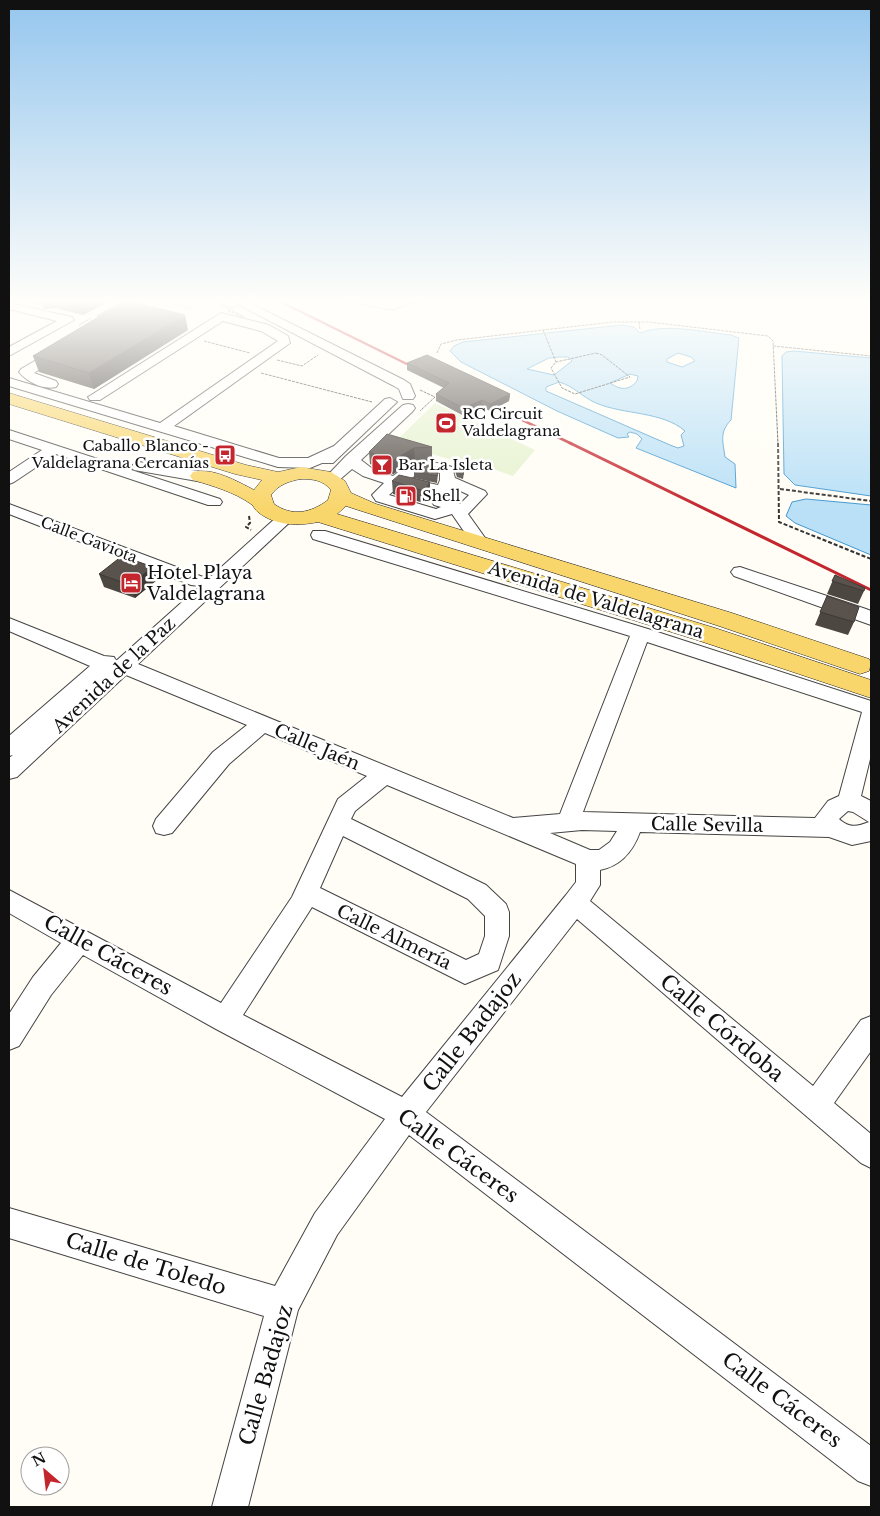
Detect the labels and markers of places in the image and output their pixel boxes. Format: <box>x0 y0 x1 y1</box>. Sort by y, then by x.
place label: RC Circuit Valdelagrana <box>461 404 561 440</box>
sports icon: RC Circuit Valdelagrana <box>434 411 458 435</box>
place label: Caballo Blanco - Valdelagrana Cercanías <box>31 436 209 472</box>
bus stop icon: Caballo Blanco - Valdelagrana Cercanías <box>213 443 237 467</box>
bar icon: Bar La Isleta <box>370 453 394 477</box>
place label: Bar La Isleta <box>398 455 493 474</box>
fuel station icon: Shell <box>394 484 418 508</box>
place label: Shell <box>422 486 460 505</box>
place label: Hotel Playa Valdelagrana <box>146 562 265 605</box>
hotel icon: Hotel Playa Valdelagrana <box>119 571 143 595</box>

